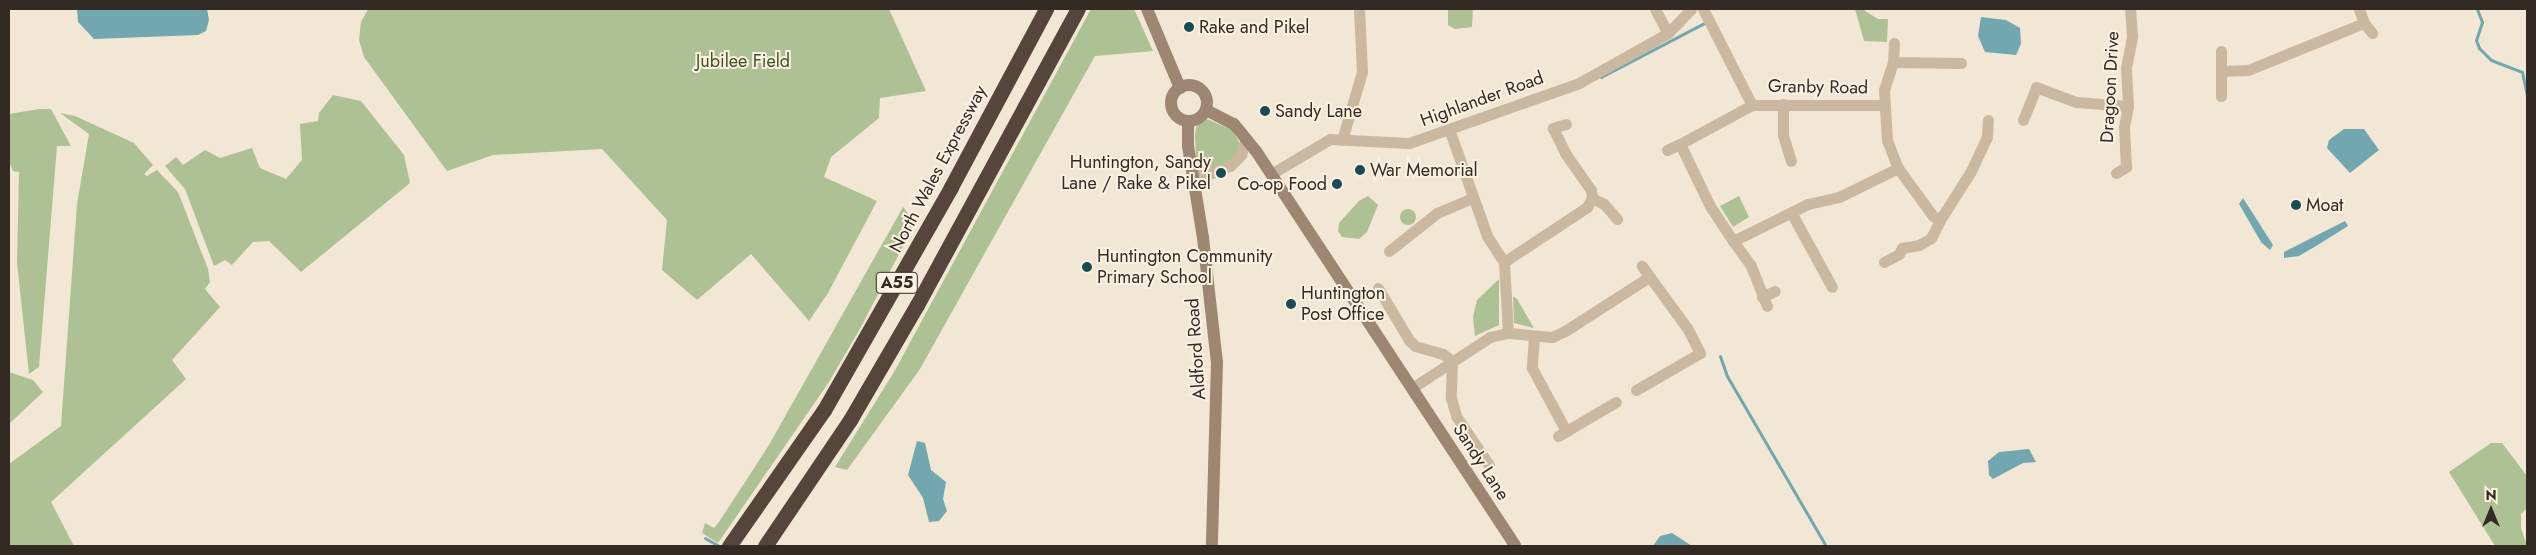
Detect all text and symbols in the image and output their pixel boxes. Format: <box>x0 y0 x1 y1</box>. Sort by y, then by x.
place label: Rake and Pikel <box>1199 16 1309 38</box>
marker: Rake and Pikel <box>1183 21 1195 33</box>
street label: Dragoon Drive <box>2096 31 2124 143</box>
park label: Jubilee Field <box>696 50 790 72</box>
street label: Highlander Road <box>1417 67 1547 131</box>
street label: Granby Road <box>1768 75 1868 99</box>
street label: North Wales Expressway <box>885 82 991 256</box>
place label: Sandy Lane <box>1275 100 1362 122</box>
marker: Sandy Lane <box>1259 105 1271 117</box>
place label: Huntington, Sandy Lane / Rake & Pikel <box>1061 152 1211 194</box>
place label: War Memorial <box>1370 159 1478 181</box>
marker: War Memorial <box>1354 164 1366 176</box>
marker: Huntington, Sandy Lane / Rake & Pikel <box>1215 167 1227 179</box>
place label: Co-op Food <box>1237 173 1327 195</box>
marker: Co-op Food <box>1331 178 1343 190</box>
place label: Moat <box>2306 194 2343 216</box>
marker: Moat <box>2290 199 2302 211</box>
place label: Huntington Community Primary School <box>1097 246 1273 288</box>
marker: Huntington Community Primary School <box>1081 261 1093 273</box>
road number: A55 <box>876 270 918 296</box>
place label: Huntington Post Office <box>1301 283 1385 326</box>
street label: Aldford Road <box>1182 297 1210 401</box>
marker: Huntington Post Office <box>1285 298 1297 310</box>
street label: Sandy Lane <box>1448 420 1514 504</box>
north arrow <box>2466 485 2516 535</box>
text: N <box>2485 485 2497 505</box>

